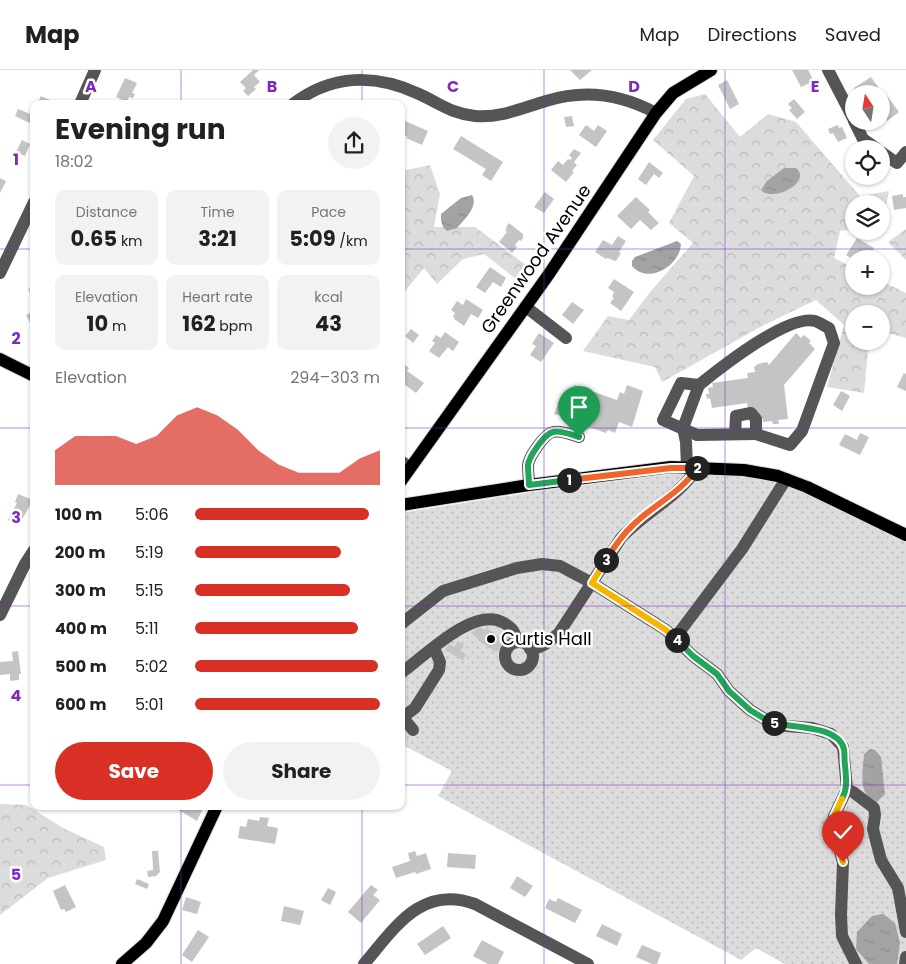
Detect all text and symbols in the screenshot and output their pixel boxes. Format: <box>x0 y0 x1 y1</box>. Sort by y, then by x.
text: Map <box>25 18 80 51</box>
text: Map <box>640 22 679 47</box>
text: Directions <box>707 22 797 47</box>
text: Saved <box>825 22 881 47</box>
text: A <box>85 75 97 98</box>
text: B <box>267 75 277 98</box>
text: C <box>447 75 459 98</box>
text: D <box>628 75 640 98</box>
text: E <box>811 75 819 98</box>
north arrow <box>845 85 890 130</box>
map controls <box>845 85 890 350</box>
text: Evening run <box>55 110 226 149</box>
button: share <box>328 117 380 169</box>
button: locate <box>845 140 890 185</box>
text: 1 <box>13 148 19 171</box>
text: 18:02 <box>55 150 93 173</box>
street label: Greenwood Avenue <box>475 179 597 338</box>
button: layers <box>845 195 890 240</box>
text: Distance <box>76 202 137 222</box>
text: Time <box>200 202 235 222</box>
text: Pace <box>311 202 346 222</box>
text: 0.65 <box>70 224 117 253</box>
text: 3:21 <box>198 224 237 253</box>
text: 5:09 <box>289 224 336 253</box>
text: km <box>117 231 143 251</box>
text: /km <box>336 231 368 251</box>
button: + <box>845 250 890 295</box>
text: Elevation <box>75 287 138 307</box>
text: Heart rate <box>182 287 253 307</box>
text: kcal <box>314 287 343 307</box>
button: − <box>845 305 890 350</box>
text: 10 <box>87 309 108 338</box>
text: 162 <box>182 309 216 338</box>
text: 43 <box>315 309 342 338</box>
text: m <box>108 316 126 336</box>
text: bpm <box>216 316 253 336</box>
text: 2 <box>11 327 21 350</box>
text: Elevation <box>55 366 127 389</box>
text: 294–303 m <box>290 366 380 389</box>
pin <box>558 386 600 437</box>
icon: arrive <box>565 393 593 421</box>
pin: 2 <box>684 456 710 480</box>
text: 2 <box>694 458 702 478</box>
pin: 1 <box>556 468 582 492</box>
text: 1 <box>567 470 572 490</box>
text: 100 m <box>55 503 102 526</box>
text: 5:06 <box>135 503 169 526</box>
text: 3 <box>11 506 21 529</box>
text: 200 m <box>55 541 105 564</box>
text: 5:19 <box>135 541 164 564</box>
pin: 3 <box>594 548 618 572</box>
text: 3 <box>602 550 611 570</box>
text: 300 m <box>55 579 106 602</box>
text: 5:15 <box>135 579 164 602</box>
text: 400 m <box>55 617 107 640</box>
text: 5:11 <box>135 617 159 640</box>
place label: Curtis Hall <box>501 626 592 651</box>
pin: 4 <box>664 628 690 652</box>
text: 4 <box>673 630 682 650</box>
marker: Curtis Hall <box>485 633 497 645</box>
text: 500 m <box>55 655 107 678</box>
text: 5:02 <box>135 655 168 678</box>
text: 4 <box>11 684 22 707</box>
text: 600 m <box>55 693 106 716</box>
text: 5:01 <box>135 693 164 716</box>
pin: 5 <box>762 710 786 736</box>
text: 5 <box>770 713 779 733</box>
button: Save <box>55 742 213 800</box>
button: Share <box>223 742 380 800</box>
pin <box>822 811 864 862</box>
icon: check <box>829 818 857 846</box>
text: 5 <box>11 863 21 886</box>

